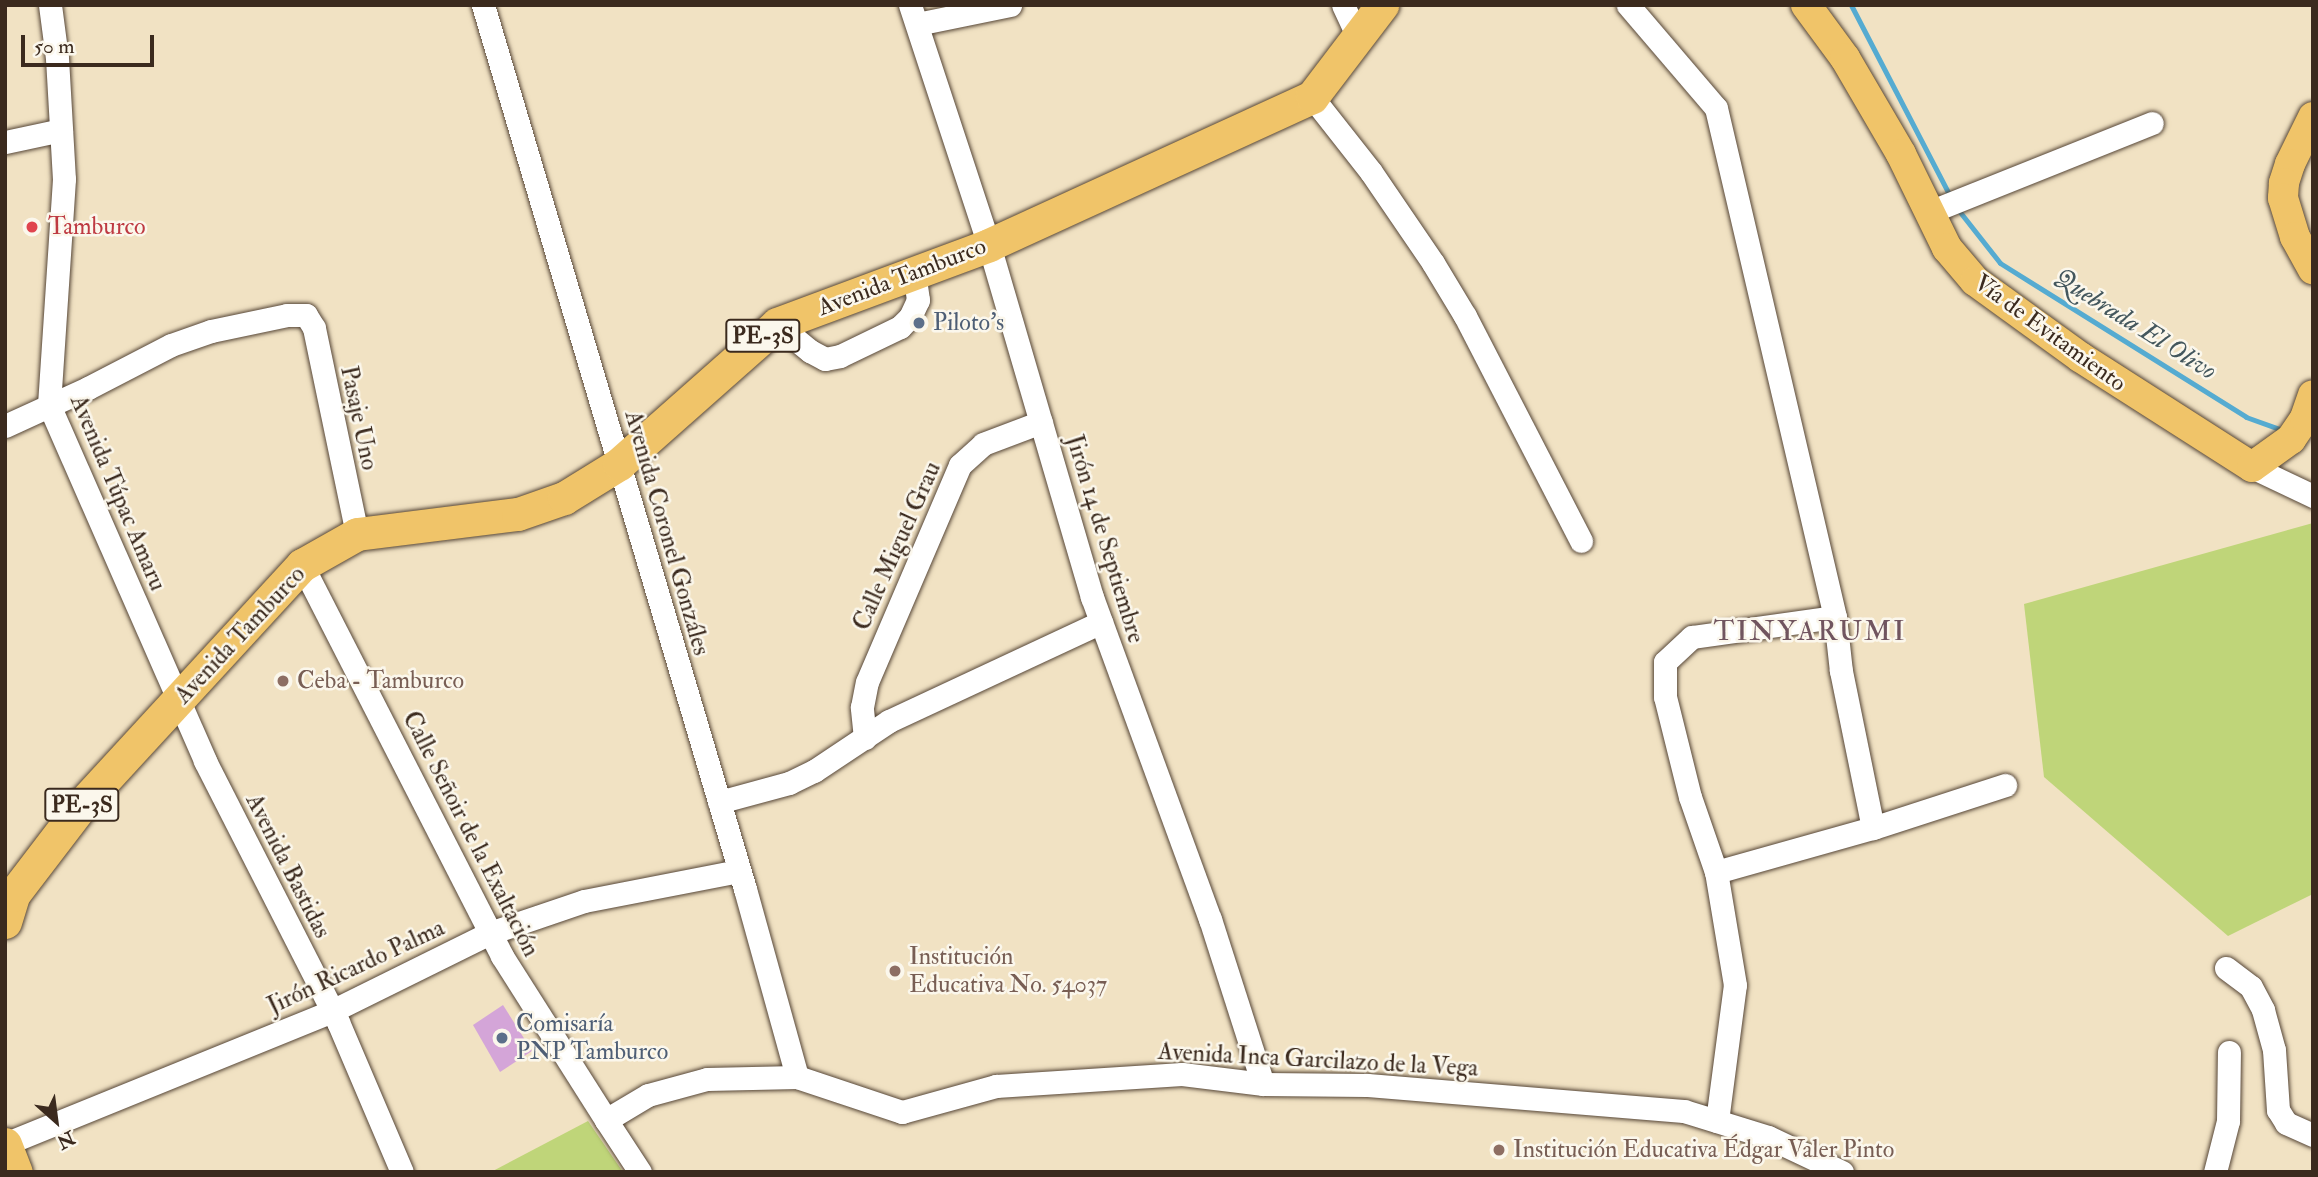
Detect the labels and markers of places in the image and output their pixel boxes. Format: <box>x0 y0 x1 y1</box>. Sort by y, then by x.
place label: Tamburco <box>48 213 146 241</box>
marker: Tamburco <box>22 217 42 237</box>
place label: Piloto's <box>933 309 1004 337</box>
marker: Piloto's <box>911 315 927 331</box>
place label: Ceba - Tamburco <box>297 667 464 695</box>
marker: Ceba - Tamburco <box>275 673 291 689</box>
place label: Institución Educativa No. 54037 <box>909 943 1107 999</box>
marker: Institución Educativa No. 54037 <box>887 963 903 979</box>
place label: Comisaría PNP Tamburco <box>516 1010 668 1066</box>
marker: Comisaría PNP Tamburco <box>494 1030 510 1046</box>
place label: Institución Educativa Édgar Valer Pinto <box>1513 1136 1894 1164</box>
marker: Institución Educativa Édgar Valer Pinto <box>1491 1142 1507 1158</box>

